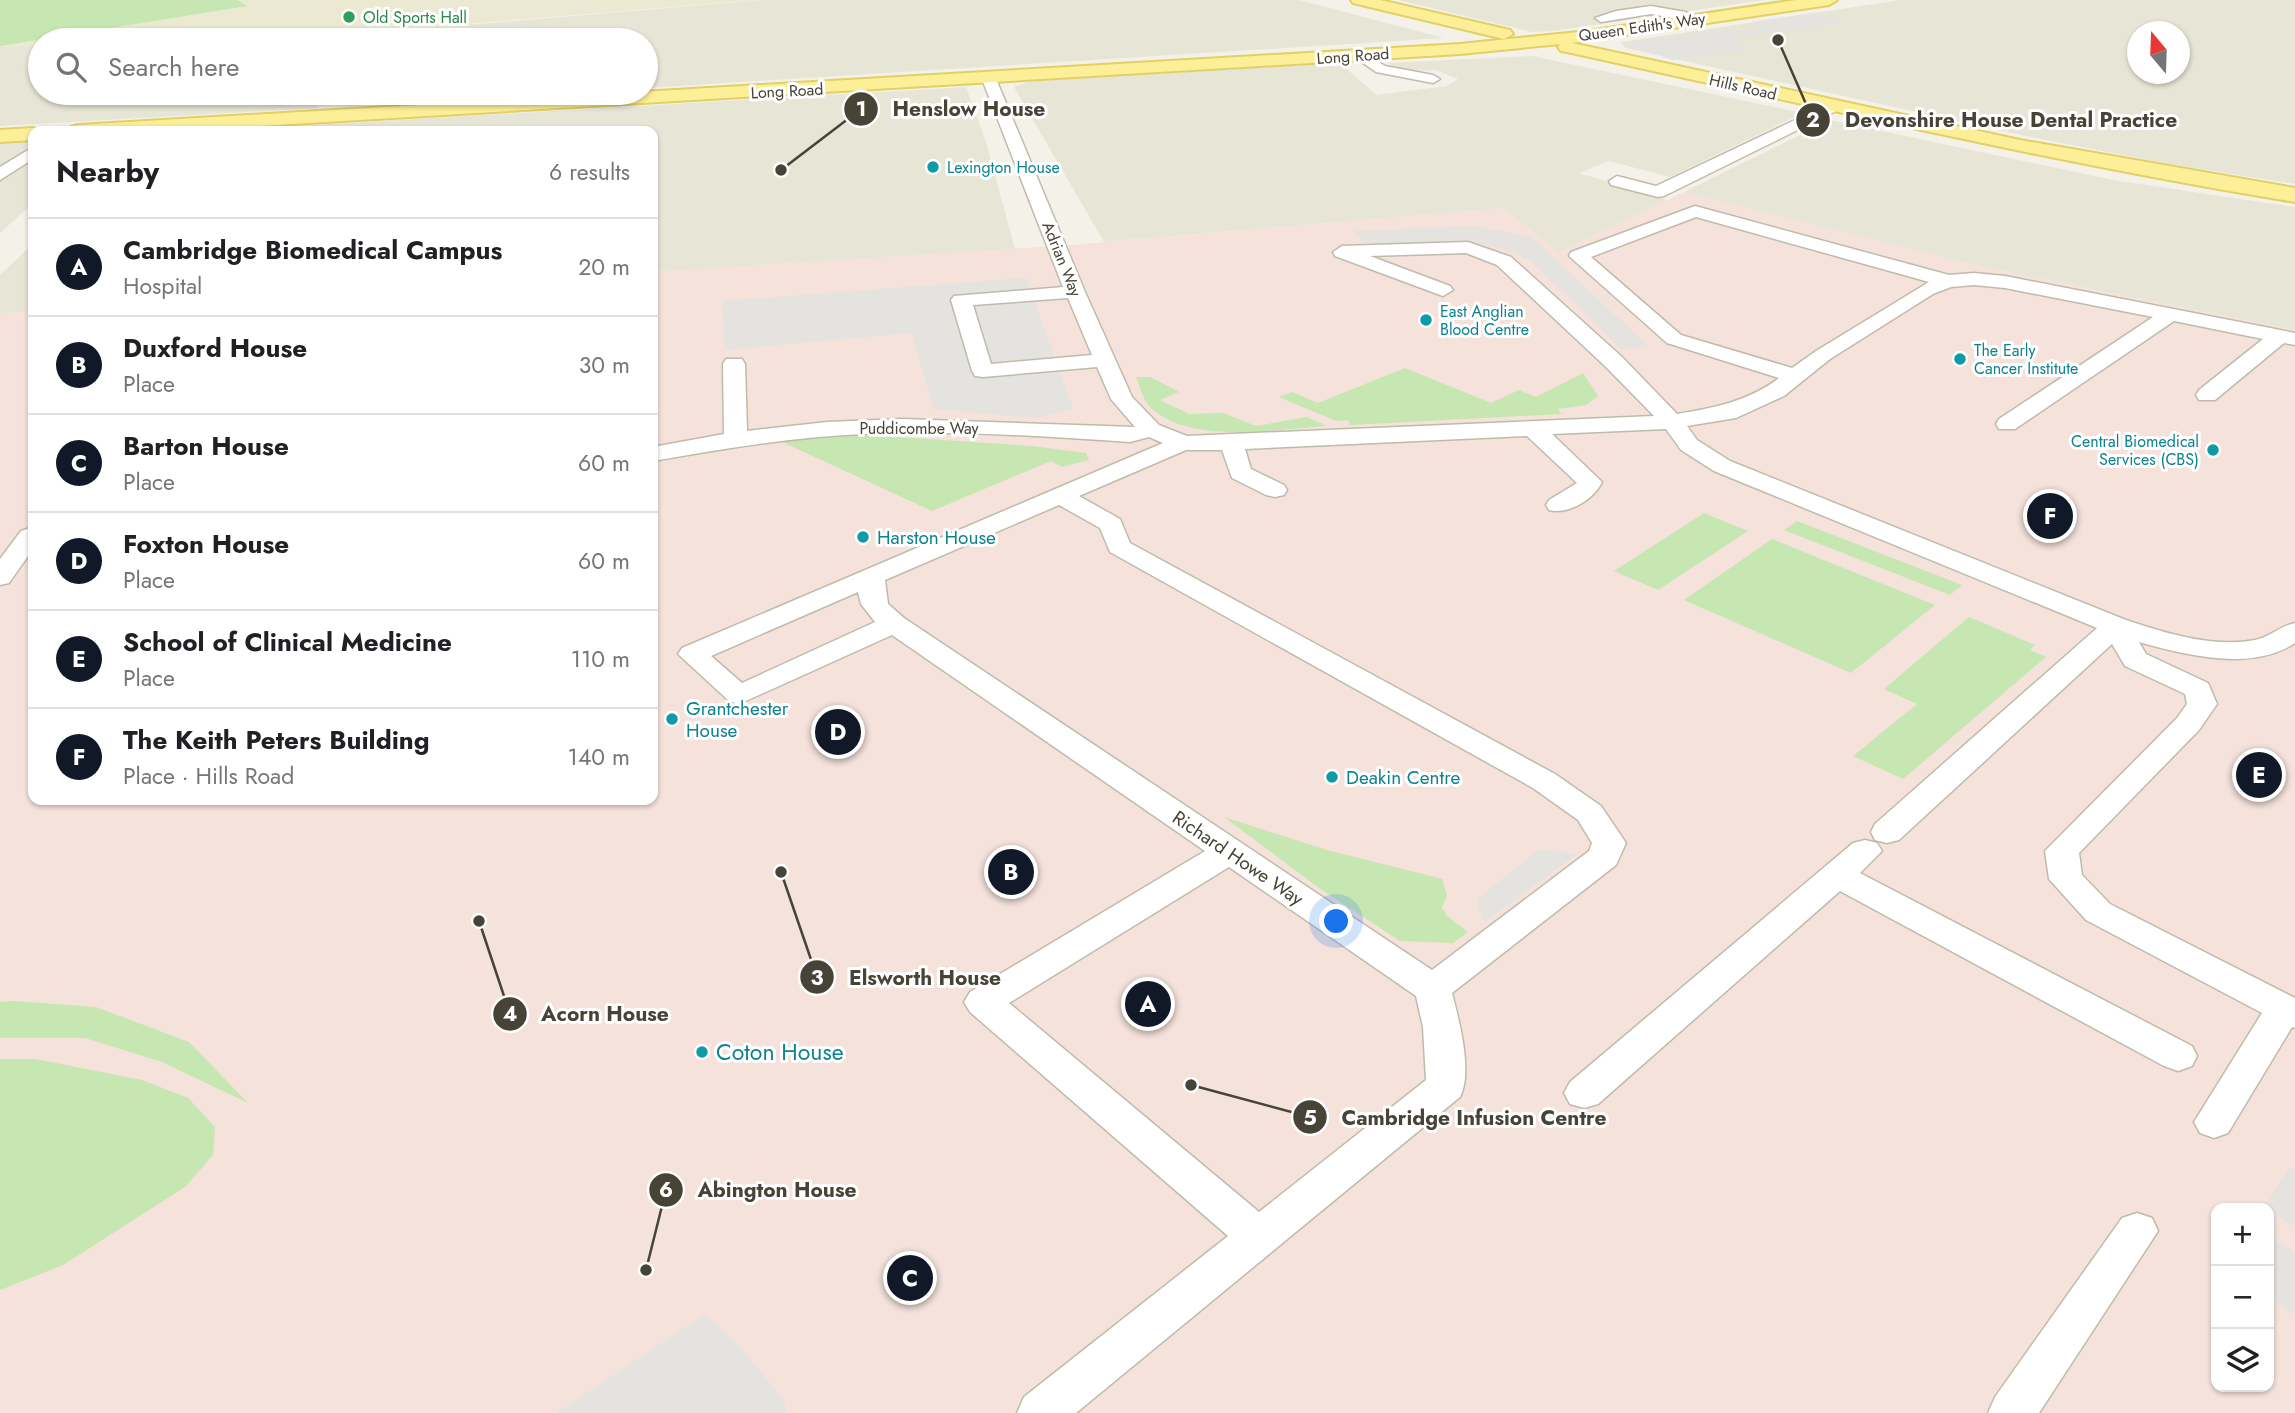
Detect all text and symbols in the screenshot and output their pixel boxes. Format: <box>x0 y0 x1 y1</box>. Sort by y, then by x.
place label: Old Sports Hall <box>363 6 467 29</box>
street label: Queen Edith's Way <box>1577 7 1708 47</box>
marker: Old Sports Hall <box>341 9 357 25</box>
north arrow <box>2127 21 2190 84</box>
search box <box>28 28 658 105</box>
street label: Long Road <box>1316 42 1390 70</box>
icon: search <box>52 48 90 86</box>
text: Search here <box>108 48 240 86</box>
street label: Hills Road <box>1707 68 1779 106</box>
street label: Long Road <box>750 78 824 104</box>
callout: Henslow House <box>843 88 1059 130</box>
text: 1 <box>856 94 866 124</box>
text: Henslow House <box>893 94 1045 124</box>
callout: Devonshire House Dental Practice <box>1796 99 2191 141</box>
text: 2 <box>1806 105 1820 135</box>
text: Devonshire House Dental Practice <box>1845 105 2177 135</box>
text: Nearby <box>56 150 159 193</box>
text: 6 results <box>549 155 630 189</box>
place label: Lexington House <box>947 156 1060 179</box>
marker: Lexington House <box>925 159 941 175</box>
street label: Adrian Way <box>1037 218 1088 301</box>
text: Cambridge Biomedical Campus <box>123 231 502 269</box>
text: A <box>71 250 87 284</box>
text: 20 m <box>578 250 630 284</box>
text: Hospital <box>123 269 202 303</box>
place label: East Anglian Blood Centre <box>1440 300 1529 341</box>
marker: East Anglian Blood Centre <box>1418 312 1434 328</box>
text: Duxford House <box>123 329 307 367</box>
place label: The Early Cancer Institute <box>1974 339 2078 380</box>
text: B <box>71 348 87 382</box>
text: 30 m <box>579 348 630 382</box>
marker: The Early Cancer Institute <box>1952 351 1968 367</box>
text: Place <box>123 367 175 401</box>
street label: Puddicombe Way <box>859 417 980 440</box>
text: Barton House <box>123 427 289 465</box>
place label: Central Biomedical Services (CBS) <box>2071 430 2199 471</box>
marker: Central Biomedical Services (CBS) <box>2205 442 2221 458</box>
text: C <box>71 446 87 480</box>
text: 60 m <box>578 446 630 480</box>
text: Place <box>123 465 175 499</box>
pin: F <box>2027 490 2073 542</box>
place label: Harston House <box>877 524 996 551</box>
text: Foxton House <box>123 525 289 563</box>
marker: Harston House <box>855 529 871 545</box>
text: D <box>71 544 87 578</box>
text: 60 m <box>578 544 630 578</box>
text: Place <box>123 563 175 597</box>
text: School of Clinical Medicine <box>123 623 452 661</box>
text: E <box>72 642 86 676</box>
text: 110 m <box>571 642 630 676</box>
text: Place <box>123 661 175 695</box>
place label: Grantchester House <box>686 695 789 744</box>
pin: D <box>815 706 861 758</box>
marker: Grantchester House <box>664 711 680 727</box>
text: The Keith Peters Building <box>123 721 430 759</box>
text: F <box>73 740 85 774</box>
text: 140 m <box>568 740 630 774</box>
pin: E <box>2236 749 2282 801</box>
text: Place · Hills Road <box>123 759 294 793</box>
place label: Deakin Centre <box>1346 764 1460 791</box>
marker: Deakin Centre <box>1324 769 1340 785</box>
street label: Richard Howe Way <box>1167 804 1309 912</box>
pin: B <box>988 846 1034 898</box>
your location <box>1319 904 1353 938</box>
callout: Elsworth House <box>800 956 1015 998</box>
text: 3 <box>810 963 824 993</box>
text: Elsworth House <box>849 963 1001 993</box>
pin: A <box>1125 978 1171 1030</box>
callout: Acorn House <box>492 993 683 1035</box>
text: 4 <box>503 999 517 1029</box>
text: Acorn House <box>540 999 669 1029</box>
place label: Coton House <box>716 1035 844 1069</box>
marker: Coton House <box>694 1044 710 1060</box>
callout: Cambridge Infusion Centre <box>1293 1096 1620 1138</box>
text: 5 <box>1303 1103 1317 1133</box>
text: Cambridge Infusion Centre <box>1342 1103 1606 1133</box>
callout: Abington House <box>649 1169 871 1211</box>
text: 6 <box>659 1175 673 1205</box>
text: Abington House <box>696 1175 857 1205</box>
map controls <box>2211 1203 2274 1392</box>
button: + <box>2211 1203 2274 1266</box>
pin: C <box>887 1252 933 1304</box>
button: − <box>2211 1266 2274 1329</box>
button: layers <box>2211 1329 2274 1392</box>

